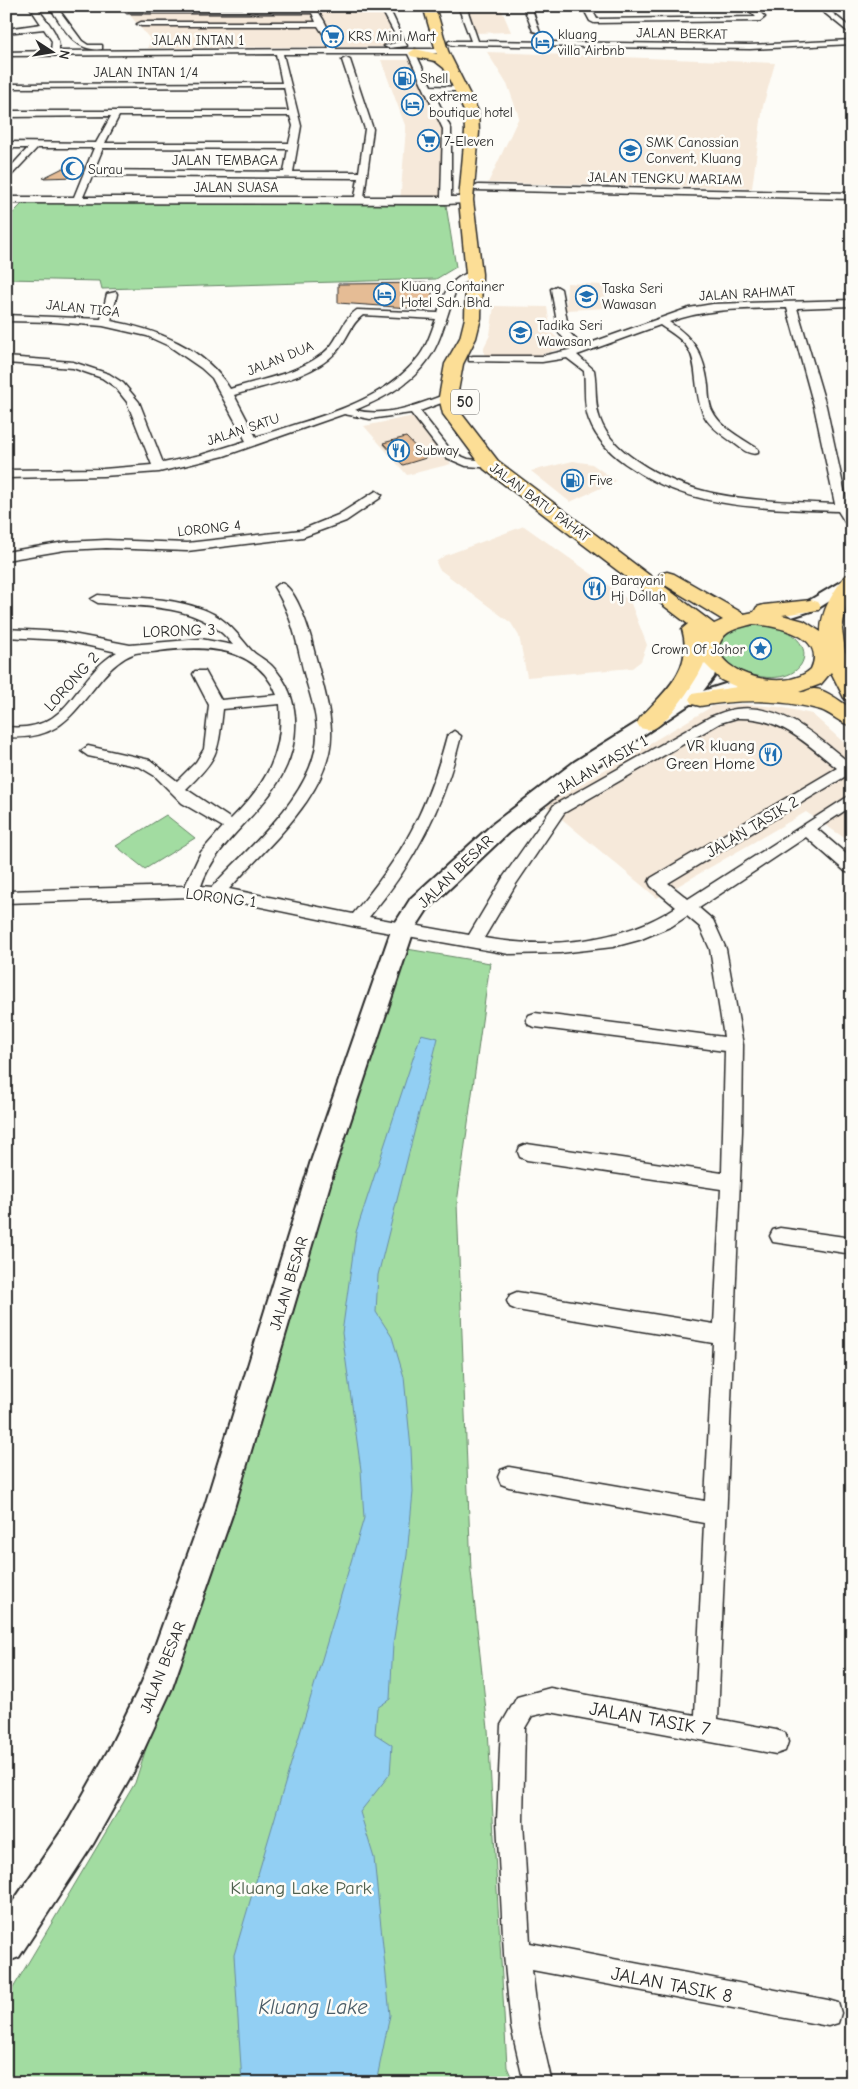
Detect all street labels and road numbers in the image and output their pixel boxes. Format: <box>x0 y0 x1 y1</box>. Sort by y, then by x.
street label: JALAN BERKAT <box>636 24 728 43</box>
street label: JALAN INTAN 1 <box>152 32 244 49</box>
street label: JALAN INTAN 1/4 <box>94 64 199 81</box>
street label: JALAN TEMBAGA <box>172 152 278 169</box>
street label: JALAN TENGKU MARIAM <box>588 169 743 188</box>
street label: JALAN SUASA <box>194 179 278 196</box>
street label: JALAN RAHMAT <box>699 282 796 305</box>
street label: JALAN TIGA <box>45 296 121 321</box>
street label: JALAN DUA <box>245 337 316 379</box>
road number: 50 <box>451 390 479 414</box>
street label: JALAN SATU <box>205 410 282 449</box>
street label: JALAN BATU PAHAT <box>486 459 594 546</box>
street label: LORONG 4 <box>177 517 242 540</box>
street label: LORONG 3 <box>142 621 216 641</box>
street label: LORONG 2 <box>41 648 103 715</box>
street label: JALAN TASIK 1 <box>554 732 651 798</box>
street label: JALAN TASIK 2 <box>703 792 802 861</box>
street label: JALAN BESAR <box>415 831 497 912</box>
street label: LORONG 1 <box>184 885 257 911</box>
street label: JALAN BESAR <box>266 1234 312 1332</box>
street label: JALAN BESAR <box>136 1619 190 1716</box>
street label: JALAN TASIK 7 <box>588 1698 712 1740</box>
street label: JALAN TASIK 8 <box>609 1962 734 2008</box>

